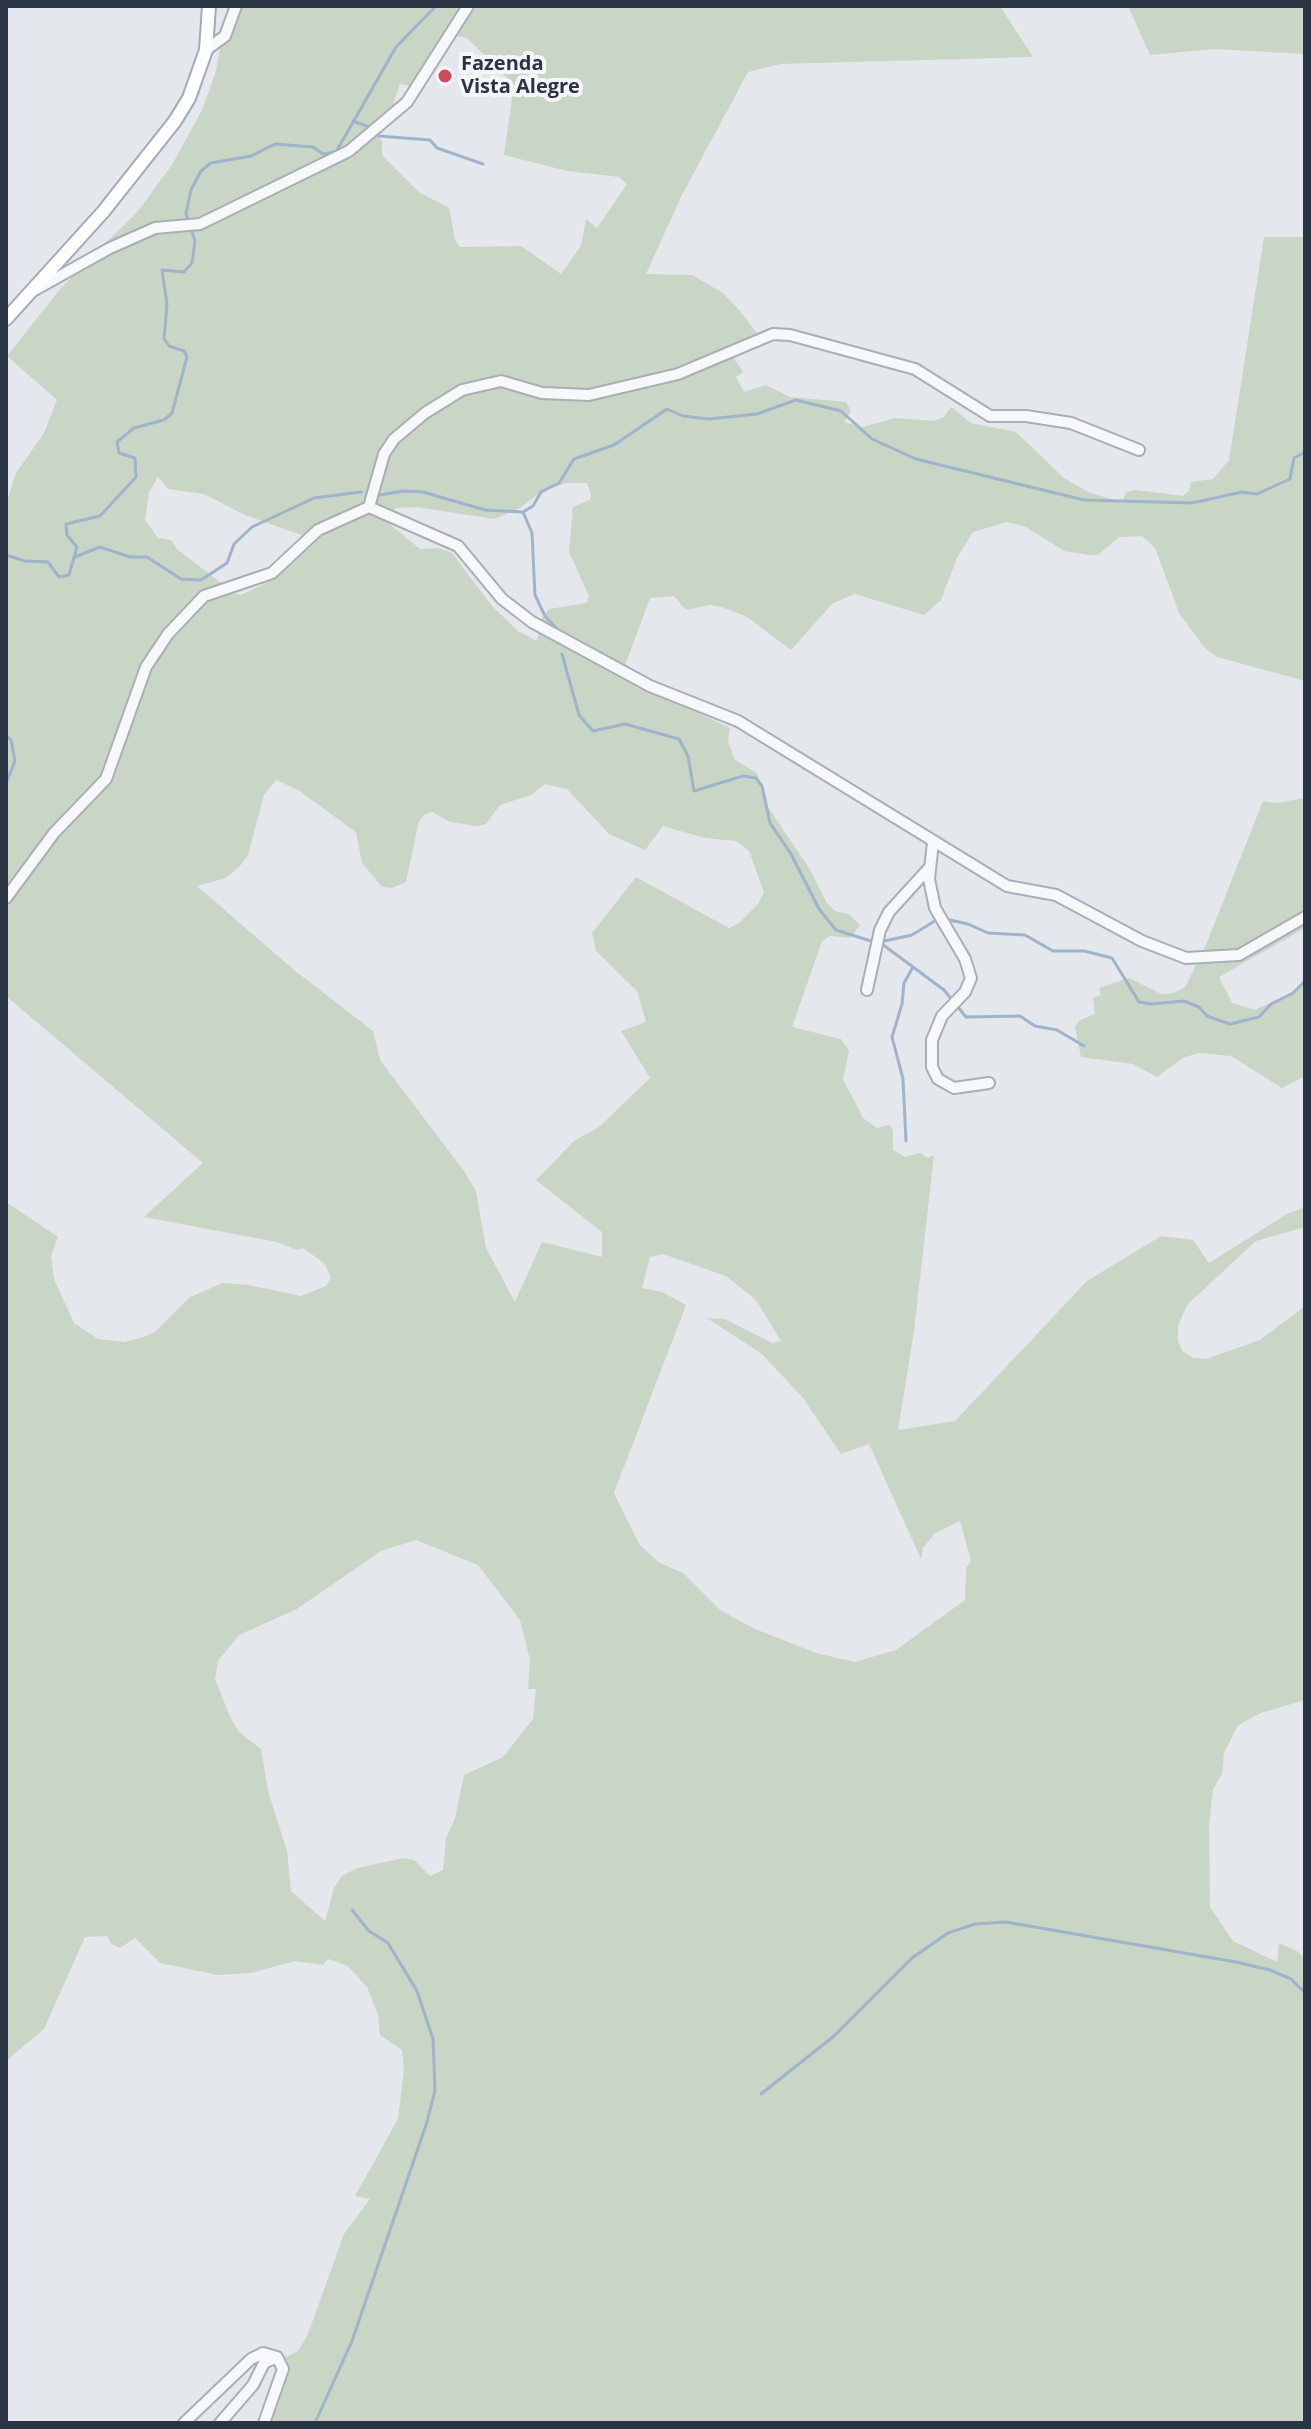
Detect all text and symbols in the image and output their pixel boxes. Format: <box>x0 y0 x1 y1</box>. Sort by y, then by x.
place label: Fazenda Vista Alegre <box>461 52 580 99</box>
marker: Fazenda Vista Alegre <box>436 67 454 85</box>

